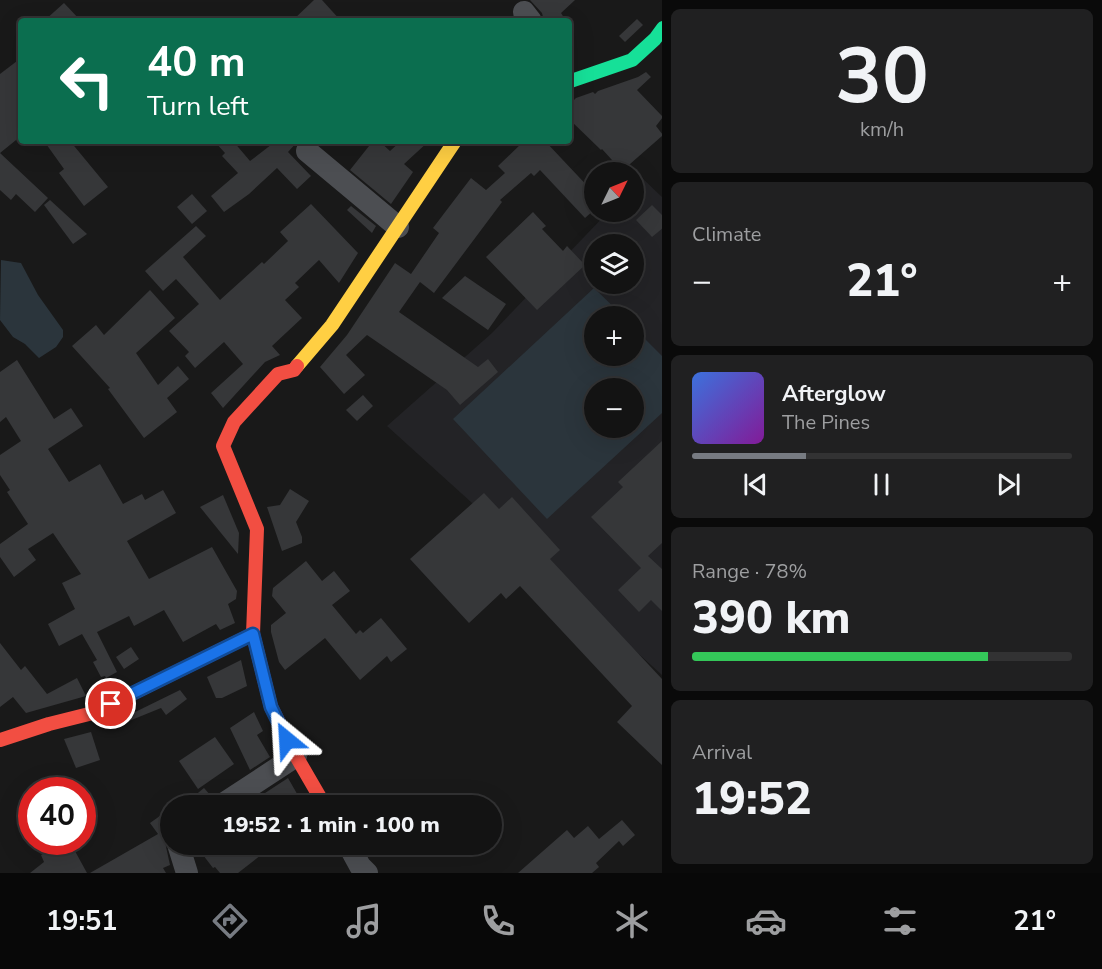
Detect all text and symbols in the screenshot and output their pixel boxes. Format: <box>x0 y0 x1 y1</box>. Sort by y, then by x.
text: 30 <box>835 23 929 130</box>
text: 40 m <box>147 34 246 91</box>
icon: left <box>48 42 126 120</box>
text: Turn left <box>147 88 248 125</box>
text: km/h <box>860 116 904 143</box>
north arrow <box>584 162 644 222</box>
map controls <box>584 162 644 438</box>
text: Climate <box>692 221 761 248</box>
button: layers <box>584 234 644 294</box>
text: 21° <box>846 251 918 312</box>
text: − <box>692 259 712 304</box>
text: + <box>1052 259 1072 304</box>
button: + <box>584 306 644 366</box>
button: − <box>584 378 644 438</box>
text: Afterglow <box>782 379 886 409</box>
text: The Pines <box>782 409 870 436</box>
icon: previous <box>739 468 772 501</box>
icon: pause <box>865 468 898 501</box>
icon: next <box>992 468 1025 501</box>
text: Range · 78% <box>692 558 807 585</box>
text: 390 km <box>692 588 851 649</box>
pin <box>85 678 136 729</box>
icon: arrive <box>94 687 127 720</box>
position arrow <box>255 708 319 772</box>
text: Arrival <box>692 739 752 766</box>
text: 19:52 <box>692 769 812 830</box>
speed limit sign: 40 <box>18 777 96 855</box>
text: 19:52 · 1 min · 100 m <box>222 810 440 840</box>
icon: directions <box>209 900 251 942</box>
icon: music <box>343 900 385 942</box>
icon: phone <box>477 900 519 942</box>
icon: climate <box>611 900 653 942</box>
icon: car <box>745 900 787 942</box>
icon: filters <box>879 900 921 942</box>
text: 19:51 <box>46 903 117 940</box>
text: 21° <box>1013 903 1056 940</box>

